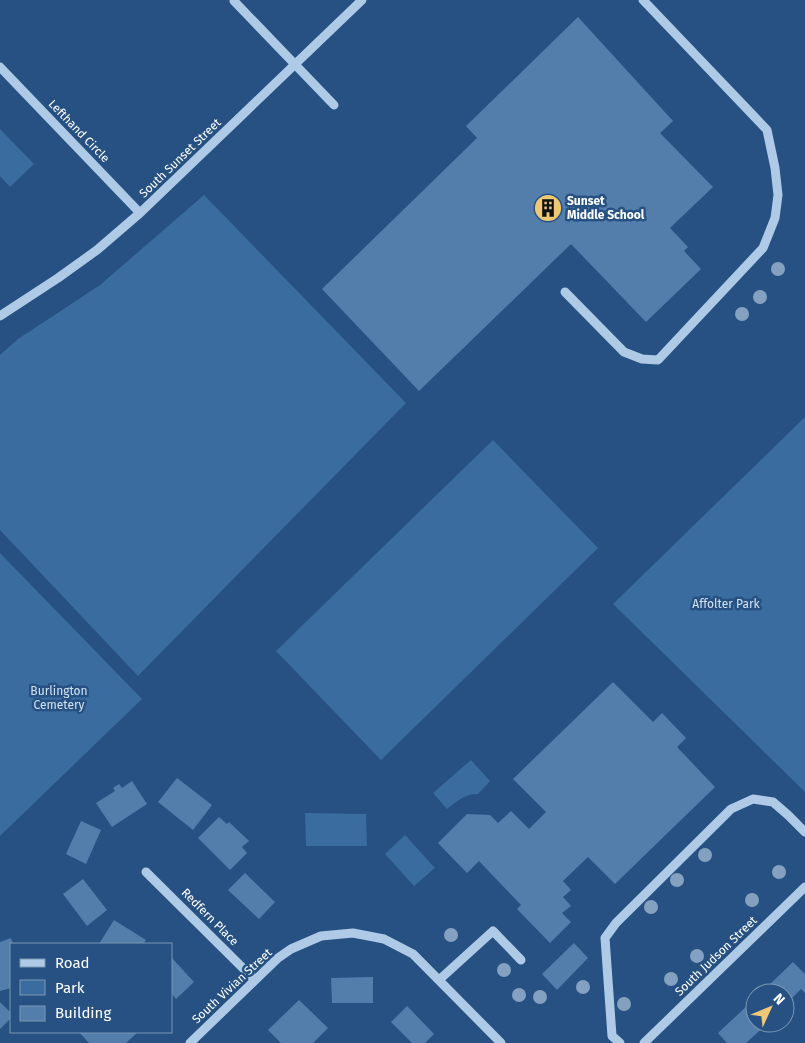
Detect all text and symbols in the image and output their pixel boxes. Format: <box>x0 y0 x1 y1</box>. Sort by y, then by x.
street label: Lefthand Circle <box>46 97 112 165</box>
street label: South Sunset Street <box>136 115 224 200</box>
building icon: Sunset Middle School <box>533 193 563 223</box>
place label: Sunset Middle School <box>567 194 645 222</box>
park label: Affolter Park <box>692 597 761 611</box>
park label: Burlington Cemetery <box>30 684 88 712</box>
street label: Redfern Place <box>179 886 241 948</box>
street label: South Judson Street <box>672 913 760 999</box>
legend <box>10 943 172 1033</box>
street label: South Vivian Street <box>189 945 275 1026</box>
text: Road <box>55 954 90 972</box>
text: Park <box>55 979 85 997</box>
north arrow <box>745 983 795 1033</box>
text: N <box>770 990 788 1009</box>
text: Building <box>55 1004 111 1022</box>

